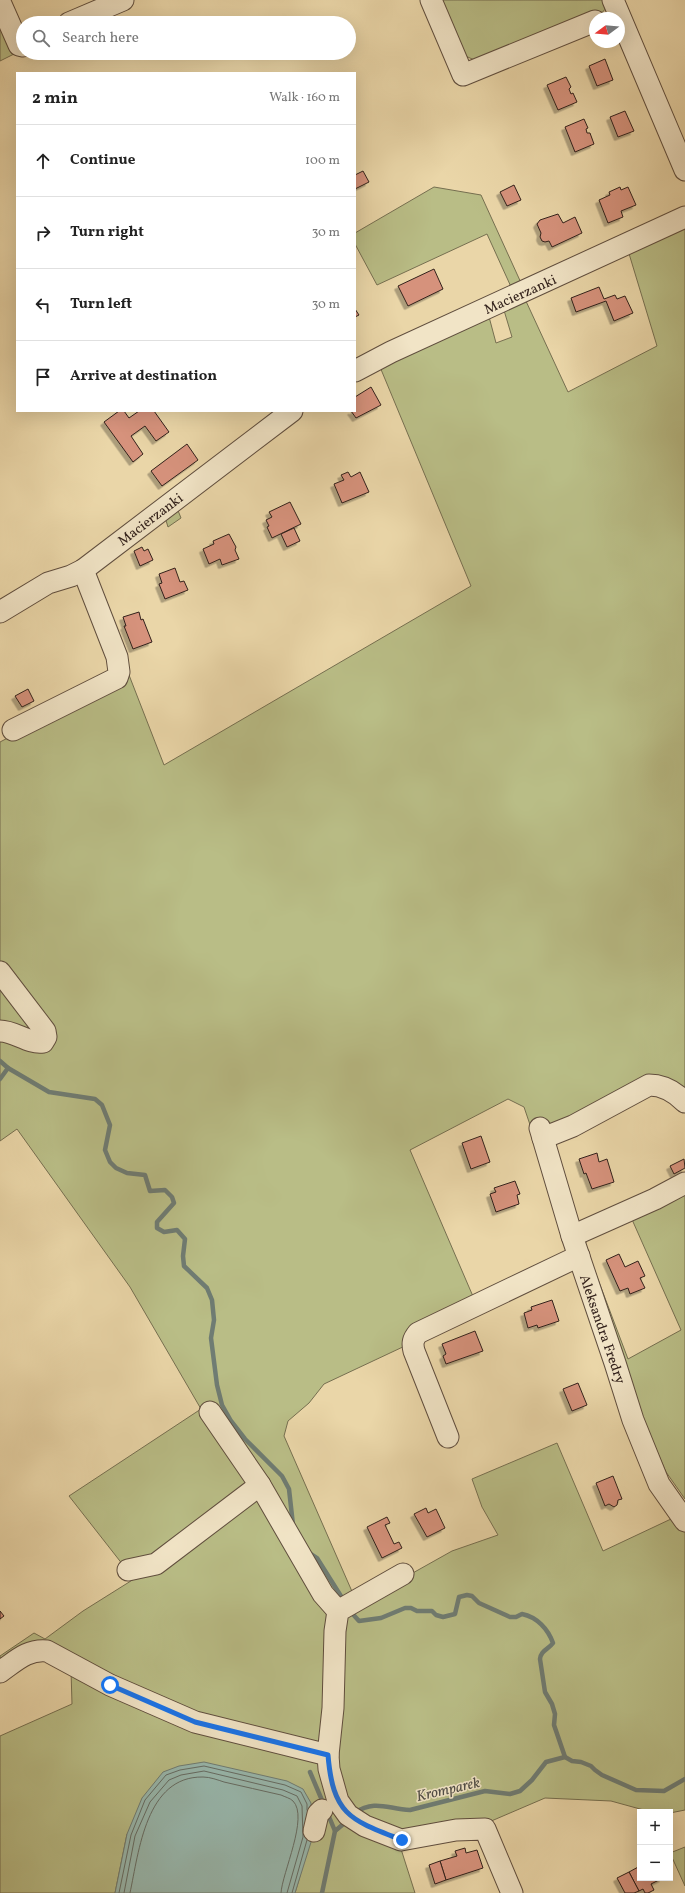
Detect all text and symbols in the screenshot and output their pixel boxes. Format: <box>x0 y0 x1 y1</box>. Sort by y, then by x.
north arrow <box>589 12 625 48</box>
search box <box>16 16 356 60</box>
icon: search <box>30 27 52 49</box>
text: Search here <box>62 28 139 49</box>
text: 2 min <box>32 87 78 110</box>
text: Walk · 160 m <box>269 89 340 107</box>
icon: ahead <box>32 150 54 172</box>
text: Continue <box>70 150 135 171</box>
text: 100 m <box>305 152 340 170</box>
icon: right <box>32 222 54 244</box>
text: Turn right <box>70 222 144 243</box>
text: 30 m <box>312 224 340 242</box>
street label: Macierzanki <box>481 271 560 320</box>
icon: left <box>32 294 54 316</box>
text: Turn left <box>70 294 132 315</box>
text: 30 m <box>312 296 340 314</box>
icon: arrive <box>32 366 54 388</box>
text: Arrive at destination <box>70 366 217 387</box>
street label: Macierzanki <box>114 489 187 551</box>
street label: Aleksandra Fredry <box>574 1272 629 1387</box>
route start <box>101 1676 119 1694</box>
water label: Kromparek <box>414 1773 482 1808</box>
map controls <box>637 1809 673 1881</box>
button: + <box>637 1809 673 1845</box>
route end <box>393 1831 411 1849</box>
button: − <box>637 1845 673 1881</box>

